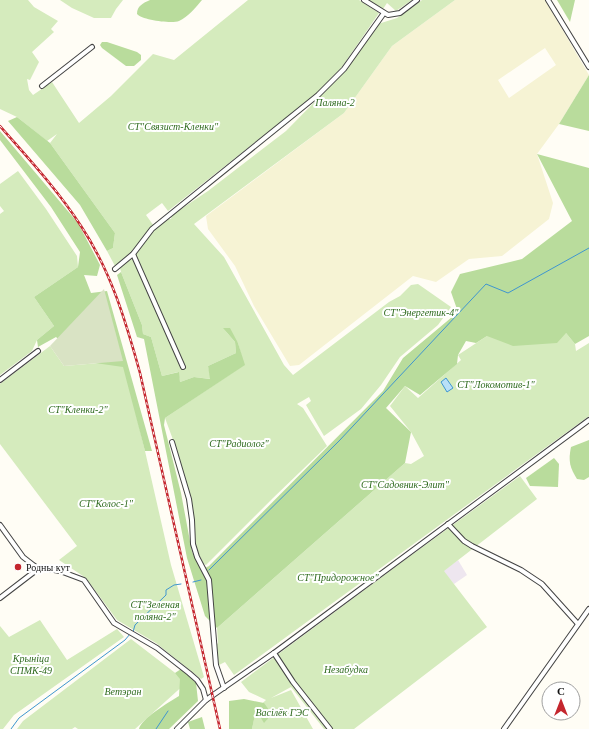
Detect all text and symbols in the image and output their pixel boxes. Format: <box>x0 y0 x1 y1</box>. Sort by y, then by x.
park label: Паляна-2 <box>314 97 355 108</box>
park label: СТ"Связист-Кленки" <box>128 121 219 132</box>
park label: СТ"Энергетик-4" <box>383 307 459 318</box>
park label: СТ"Локомотив-1" <box>457 379 536 390</box>
park label: СТ"Кленки-2" <box>48 404 108 415</box>
park label: СТ"Радиолог" <box>209 438 270 449</box>
park label: СТ"Садовник-Элит" <box>361 479 450 490</box>
park label: СТ"Колос-1" <box>79 498 134 509</box>
marker: Родны кут <box>13 562 23 572</box>
place label: Родны кут <box>26 562 70 573</box>
park label: СТ"Придорожное" <box>297 572 379 583</box>
park label: СТ"Зеленая поляна-2" <box>130 599 180 622</box>
park label: Крыніца СПМК-49 <box>10 653 52 676</box>
park label: Незабудка <box>323 664 368 675</box>
north arrow <box>541 681 581 721</box>
text: С <box>557 685 565 697</box>
park label: Ветэран <box>104 686 142 697</box>
park label: Васілёк ГЭС <box>255 707 309 718</box>

